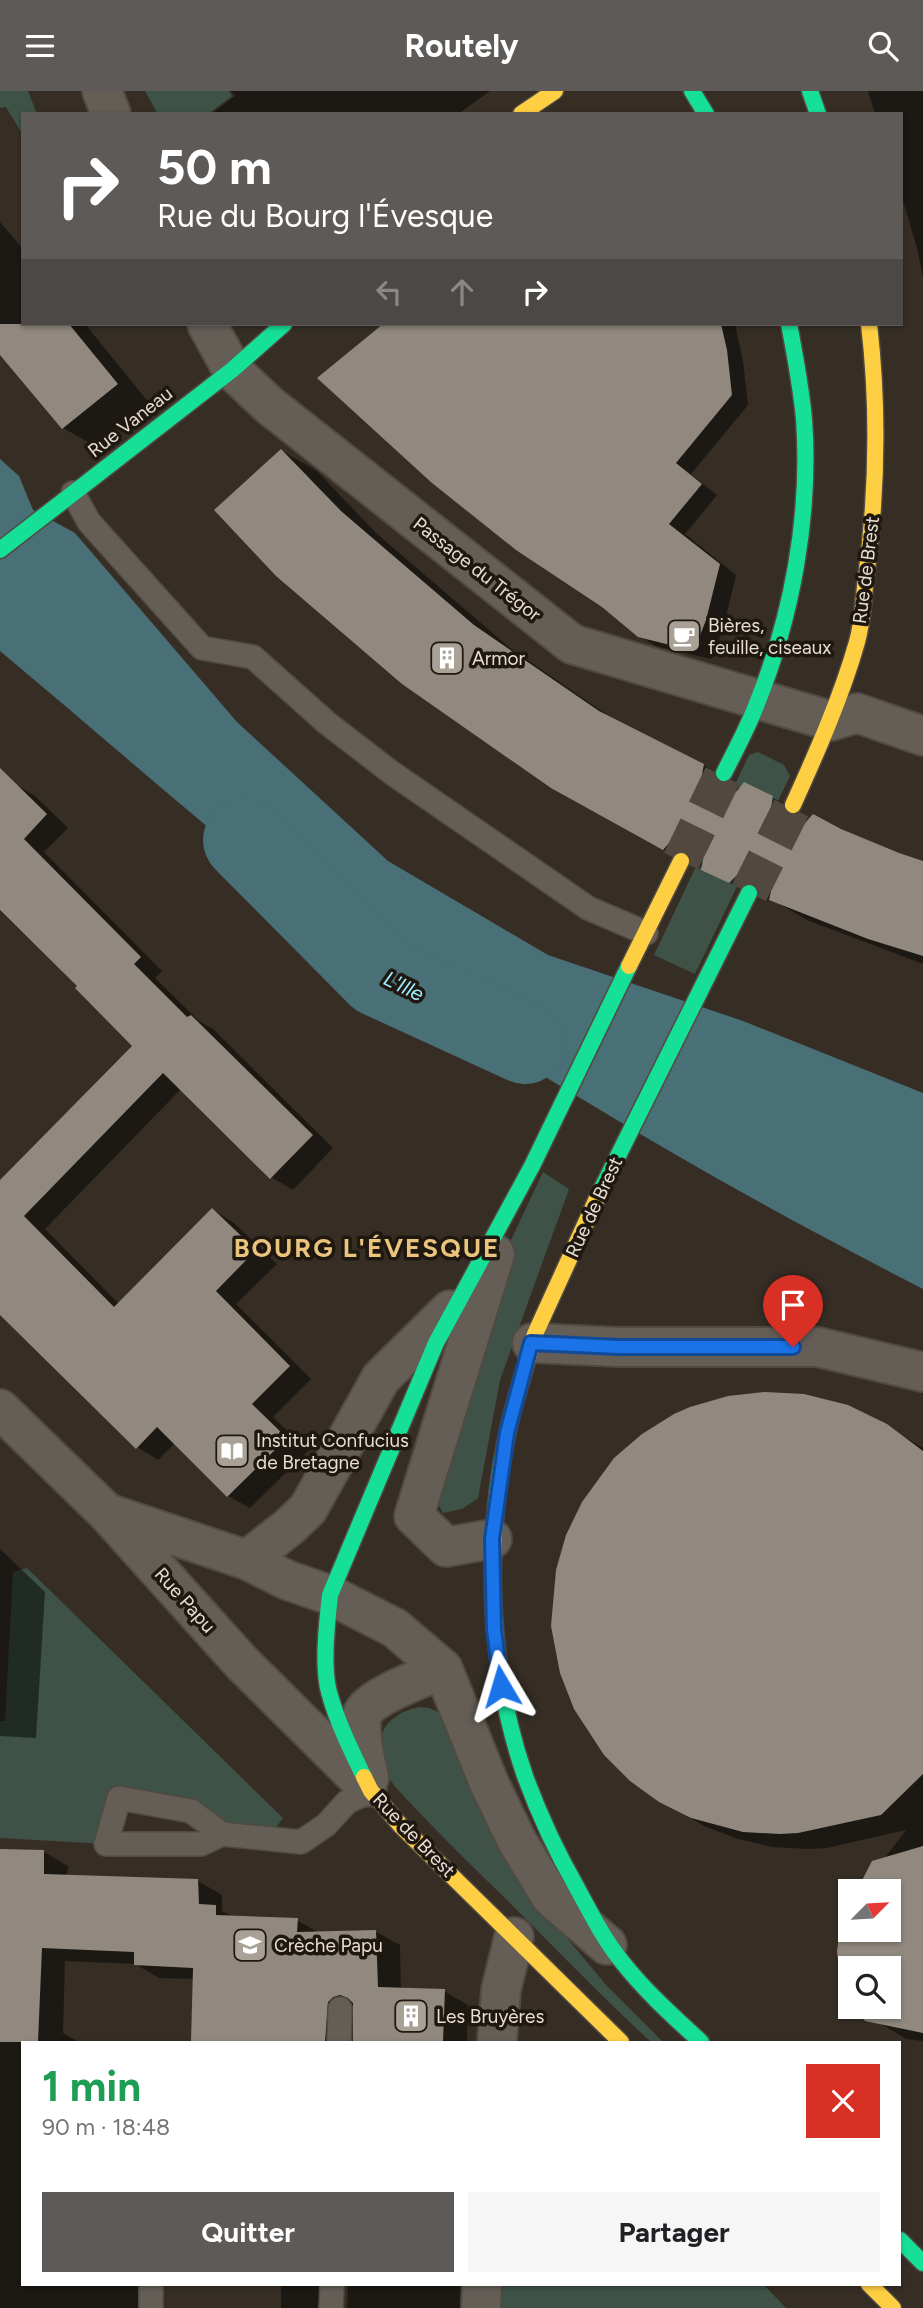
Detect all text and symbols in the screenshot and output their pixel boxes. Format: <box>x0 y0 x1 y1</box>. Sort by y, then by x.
icon: menu <box>21 27 59 65</box>
text: Routely <box>404 27 519 65</box>
icon: search <box>864 27 902 65</box>
text: 50 m <box>157 137 272 196</box>
icon: right <box>42 140 133 231</box>
text: Rue du Bourg l'Évesque <box>157 197 493 235</box>
icon: left <box>370 273 408 311</box>
icon: ahead <box>443 273 481 311</box>
icon: right <box>516 273 554 311</box>
street label: Rue Vaneau <box>83 382 177 462</box>
street label: Passage du Trégor <box>409 512 546 626</box>
street label: Rue de Brest <box>848 515 884 625</box>
place label: Bières, feuille, ciseaux <box>708 614 831 659</box>
cafe icon: Bières, feuille, ciseaux <box>665 617 703 655</box>
building icon: Armor <box>428 639 466 677</box>
place label: Armor <box>472 647 525 670</box>
water label: L'Ille <box>380 966 429 1007</box>
street label: Rue de Brest <box>561 1153 627 1261</box>
district label: BOURG L'ÉVESQUE <box>234 1232 500 1264</box>
pin <box>763 1275 823 1347</box>
icon: arrive <box>774 1286 812 1324</box>
place label: Institut Confucius de Bretagne <box>256 1429 409 1474</box>
library icon: Institut Confucius de Bretagne <box>213 1432 251 1470</box>
street label: Rue Papu <box>150 1563 220 1637</box>
position arrow <box>464 1649 538 1723</box>
street label: Rue de Brest <box>368 1788 460 1882</box>
north arrow <box>838 1879 901 1943</box>
map controls <box>838 1879 901 2019</box>
school or university icon: Crèche Papu <box>231 1926 269 1964</box>
place label: Crèche Papu <box>274 1934 383 1957</box>
button: search <box>838 1956 901 2019</box>
building icon: Les Bruyères <box>392 1997 430 2035</box>
place label: Les Bruyères <box>436 2005 544 2028</box>
text: 1 min <box>42 2061 141 2112</box>
button: close <box>806 2064 880 2138</box>
text: 90 m · 18:48 <box>42 2113 170 2141</box>
button: Quitter <box>42 2192 454 2272</box>
button: Partager <box>468 2192 880 2272</box>

